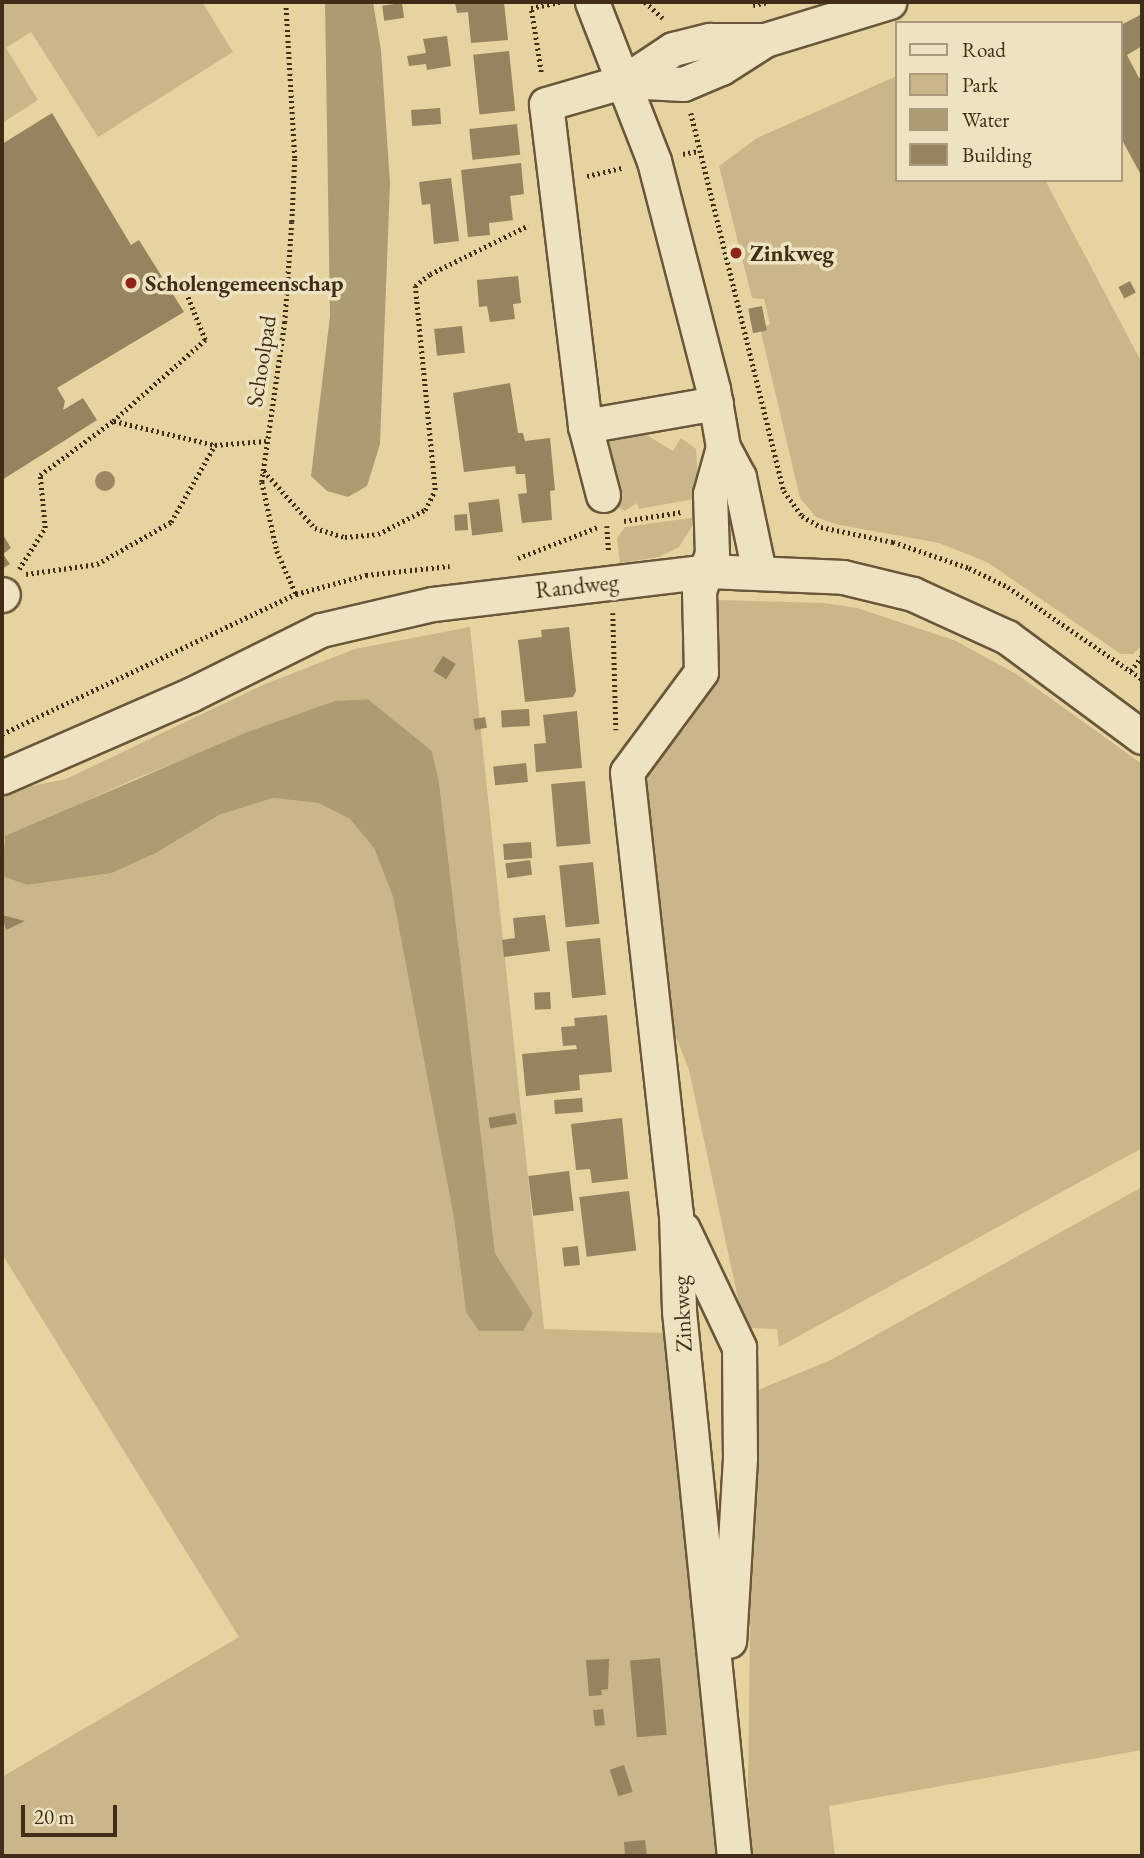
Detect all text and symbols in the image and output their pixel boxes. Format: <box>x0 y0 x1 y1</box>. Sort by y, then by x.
legend <box>895 21 1123 182</box>
text: Road <box>962 36 1006 63</box>
text: Park <box>962 71 998 98</box>
text: Water <box>962 106 1009 133</box>
text: Building <box>962 141 1032 168</box>
place label: Zinkweg <box>750 239 834 267</box>
marker: Zinkweg <box>728 245 744 261</box>
place label: Scholengemeenschap <box>145 269 344 297</box>
marker: Scholengemeenschap <box>123 275 139 291</box>
street label: Schoolpad <box>240 313 282 409</box>
street label: Randweg <box>534 568 620 604</box>
street label: Zinkweg <box>666 1275 698 1353</box>
scale bar <box>24 1792 121 1836</box>
text: 20 m <box>34 1803 75 1830</box>

